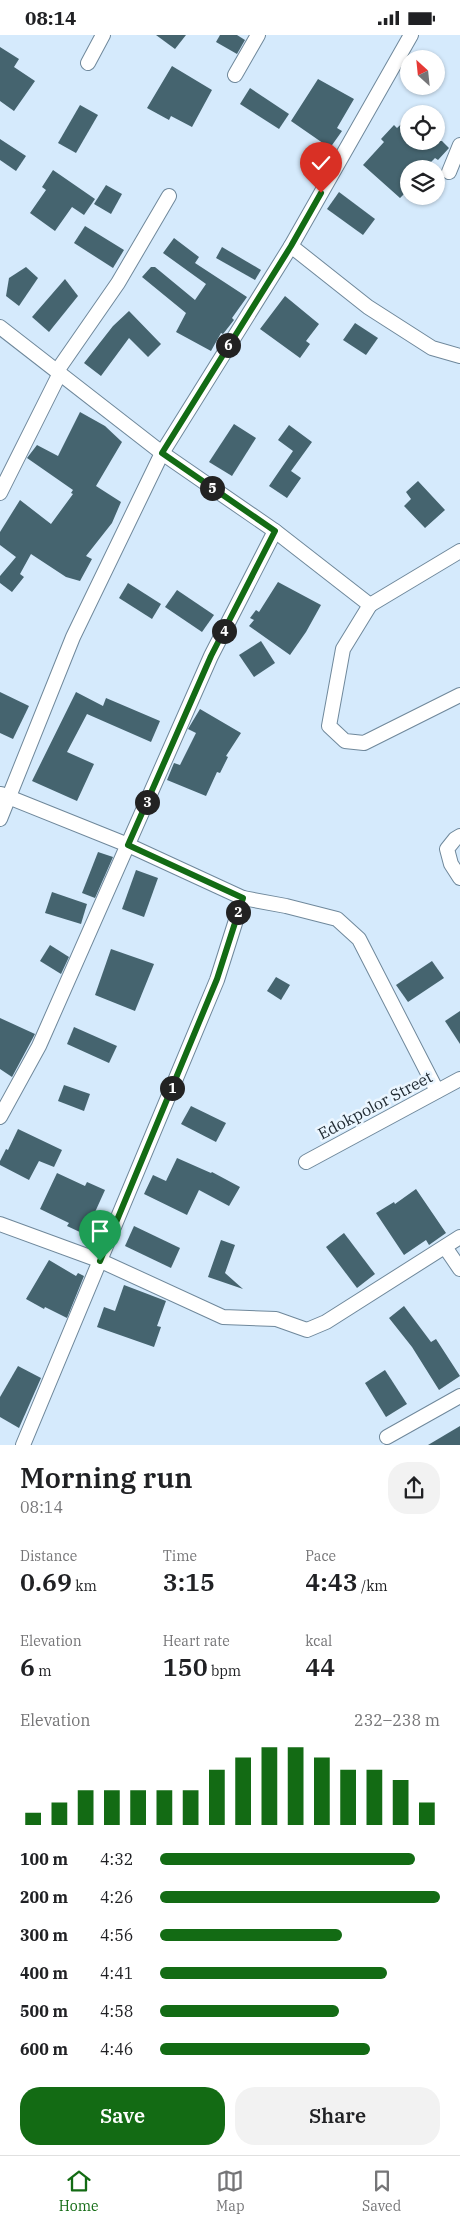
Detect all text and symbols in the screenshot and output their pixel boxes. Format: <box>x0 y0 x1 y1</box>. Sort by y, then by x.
text: 08:14 <box>25 6 76 30</box>
north arrow <box>400 50 445 95</box>
map controls <box>400 50 445 205</box>
button: locate <box>400 105 445 150</box>
pin <box>300 142 342 193</box>
icon: check <box>307 149 335 177</box>
button: layers <box>400 160 445 205</box>
pin: 6 <box>216 333 240 357</box>
text: 6 <box>224 336 233 354</box>
pin: 5 <box>200 475 224 501</box>
text: 5 <box>208 479 217 497</box>
pin: 4 <box>212 619 236 643</box>
text: 4 <box>220 622 229 640</box>
pin: 3 <box>134 789 160 815</box>
text: 3 <box>143 793 152 811</box>
pin: 2 <box>226 899 250 925</box>
text: 2 <box>234 903 243 921</box>
street label: Edokpolor Street <box>314 1066 436 1144</box>
pin: 1 <box>160 1075 184 1101</box>
text: 1 <box>168 1079 177 1097</box>
pin <box>79 1210 121 1261</box>
icon: arrive <box>86 1217 114 1245</box>
text: Morning run <box>20 1459 193 1496</box>
button: share <box>388 1462 440 1514</box>
text: 08:14 <box>20 1497 63 1517</box>
text: Distance <box>20 1547 77 1565</box>
text: Time <box>163 1547 197 1565</box>
text: Pace <box>305 1547 336 1565</box>
text: 0.69 <box>20 1565 72 1598</box>
text: 3:15 <box>163 1565 215 1598</box>
text: 4:43 <box>305 1565 358 1598</box>
text: km <box>72 1577 97 1595</box>
text: /km <box>358 1577 388 1595</box>
text: Elevation <box>20 1632 82 1650</box>
text: Heart rate <box>163 1632 230 1650</box>
text: kcal <box>305 1632 332 1650</box>
text: 6 <box>20 1650 35 1683</box>
text: 150 <box>163 1650 208 1683</box>
text: 44 <box>305 1650 335 1683</box>
text: m <box>35 1662 52 1680</box>
text: bpm <box>208 1662 241 1680</box>
text: Elevation <box>20 1710 90 1730</box>
text: 232–238 m <box>354 1710 440 1730</box>
text: 100 m <box>20 1849 68 1869</box>
text: 4:32 <box>100 1849 133 1869</box>
text: 200 m <box>20 1887 68 1907</box>
text: 4:26 <box>100 1887 133 1907</box>
text: 300 m <box>20 1925 68 1945</box>
text: 4:56 <box>100 1925 133 1945</box>
text: 400 m <box>20 1963 68 1983</box>
text: 4:41 <box>100 1963 133 1983</box>
text: 500 m <box>20 2001 68 2021</box>
text: 4:58 <box>100 2001 133 2021</box>
text: 600 m <box>20 2039 68 2059</box>
text: 4:46 <box>100 2039 133 2059</box>
button: Save <box>20 2087 225 2145</box>
button: Share <box>235 2087 440 2145</box>
tab: Home <box>59 2167 99 2215</box>
tab: Map <box>216 2167 245 2215</box>
tab: Saved <box>362 2167 401 2215</box>

